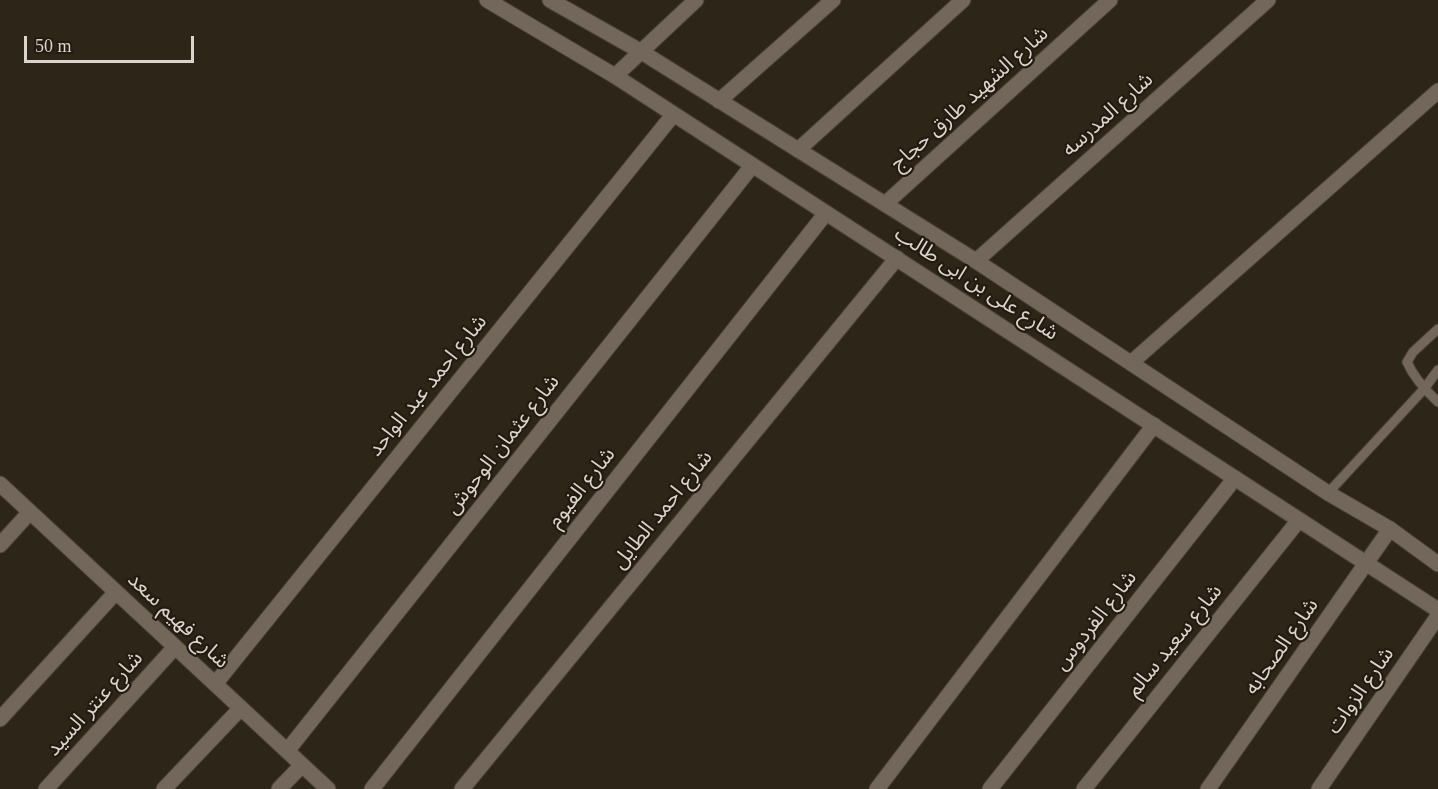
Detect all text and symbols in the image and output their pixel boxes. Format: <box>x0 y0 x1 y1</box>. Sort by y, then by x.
street label: شارع الشهيد طارق حجاج <box>886 22 1054 176</box>
scale bar <box>27 24 196 62</box>
text: 50 m <box>35 36 72 56</box>
street label: شارع المدرسه <box>1057 68 1159 162</box>
street label: شارع على بن ابى طالب <box>889 222 1063 346</box>
street label: شارع احمد عبد الواحد <box>363 310 493 462</box>
street label: شارع عثمان الوحوش <box>441 370 565 520</box>
street label: شارع الفيوم <box>543 443 621 533</box>
street label: شارع احمد الطايل <box>608 446 718 574</box>
street label: شارع الفردوس <box>1049 566 1143 676</box>
street label: شارع فهيم سعد <box>122 568 234 674</box>
street label: شارع سعيد سالم <box>1122 580 1228 702</box>
street label: شارع الصحابه <box>1240 594 1324 700</box>
street label: شارع الزوات <box>1322 643 1400 739</box>
street label: شارع عنتر السيد <box>41 646 149 762</box>

